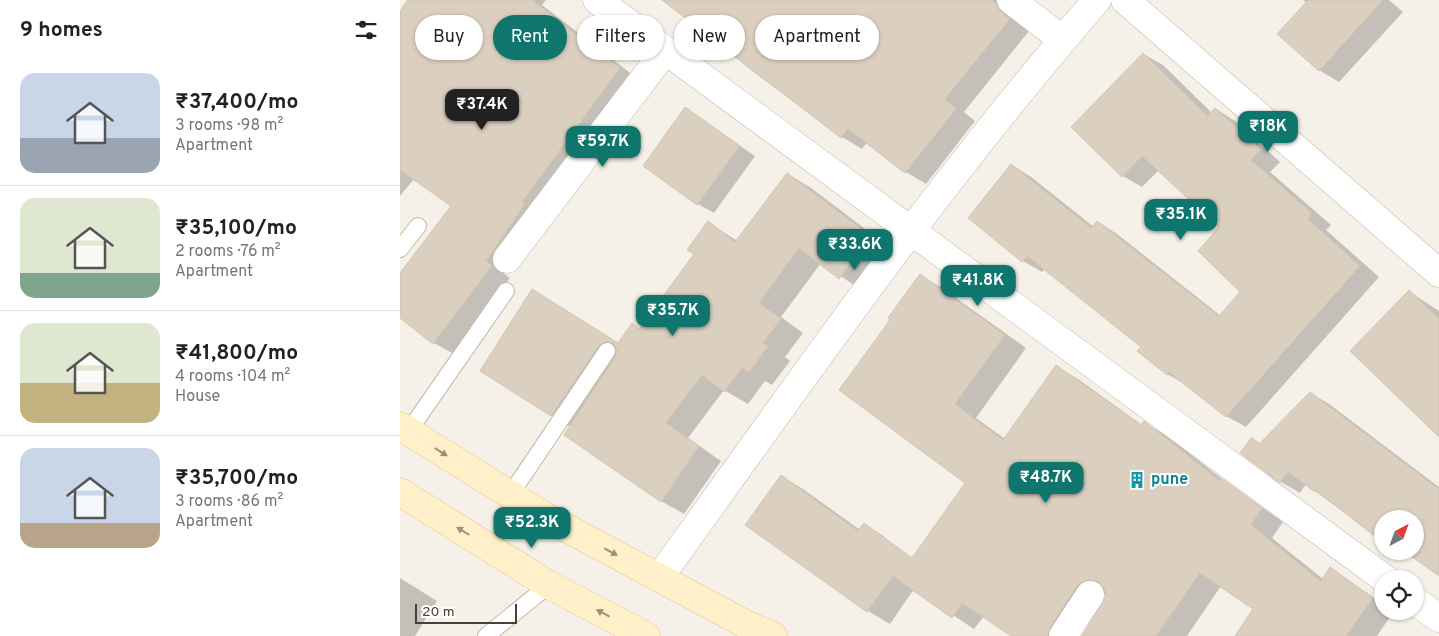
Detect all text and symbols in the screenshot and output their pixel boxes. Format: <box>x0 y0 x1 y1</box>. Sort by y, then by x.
chip: Buy <box>415 15 483 60</box>
chip: Rent <box>493 15 567 60</box>
chip: Filters <box>577 15 664 60</box>
chip: New <box>674 15 745 60</box>
chip: Apartment <box>755 15 879 60</box>
icon: filters <box>352 16 380 44</box>
text: 9 homes <box>20 17 103 44</box>
pin: ₹37.4K <box>441 88 523 131</box>
text: ₹37,400/mo <box>175 89 298 116</box>
icon: home <box>60 93 120 153</box>
text: ₹37.4K <box>456 95 508 115</box>
pin: ₹18K <box>1238 110 1298 153</box>
text: 3 rooms · 98 m² <box>175 116 283 136</box>
text: ₹18K <box>1249 117 1287 137</box>
pin: ₹59.7K <box>562 126 644 168</box>
text: ₹59.7K <box>577 132 629 152</box>
text: Apartment <box>175 136 253 156</box>
pin: ₹35.1K <box>1140 198 1222 241</box>
text: ₹35.1K <box>1155 205 1207 225</box>
text: ₹35,100/mo <box>175 215 297 242</box>
icon: home <box>60 218 120 278</box>
pin: ₹33.6K <box>814 228 896 271</box>
text: ₹33.6K <box>828 235 882 255</box>
text: 2 rooms · 76 m² <box>175 242 281 262</box>
text: Apartment <box>175 262 253 282</box>
pin: ₹41.8K <box>937 264 1019 307</box>
text: ₹41.8K <box>952 271 1004 291</box>
pin: ₹35.7K <box>632 294 714 337</box>
text: ₹35.7K <box>647 301 699 321</box>
text: ₹41,800/mo <box>175 340 298 367</box>
icon: home <box>60 343 120 403</box>
text: 4 rooms · 104 m² <box>175 367 290 387</box>
text: House <box>175 387 220 407</box>
one-way arrow <box>435 447 448 457</box>
pin: ₹48.7K <box>1005 462 1087 504</box>
text: ₹35,700/mo <box>175 465 298 492</box>
icon: home <box>60 468 120 528</box>
text: ₹48.7K <box>1020 468 1072 488</box>
building icon: pune <box>1127 470 1147 490</box>
place label: pune <box>1151 470 1188 490</box>
text: 3 rooms · 86 m² <box>175 492 283 512</box>
pin: ₹52.3K <box>491 506 573 549</box>
north arrow <box>1374 510 1424 560</box>
map controls <box>1374 510 1424 620</box>
text: Apartment <box>175 512 253 532</box>
text: ₹52.3K <box>505 513 559 533</box>
one-way arrow <box>456 527 469 536</box>
one-way arrow <box>605 548 618 557</box>
button: locate <box>1374 570 1424 620</box>
scale bar <box>415 601 518 624</box>
text: 20 m <box>422 604 455 621</box>
one-way arrow <box>596 609 610 618</box>

